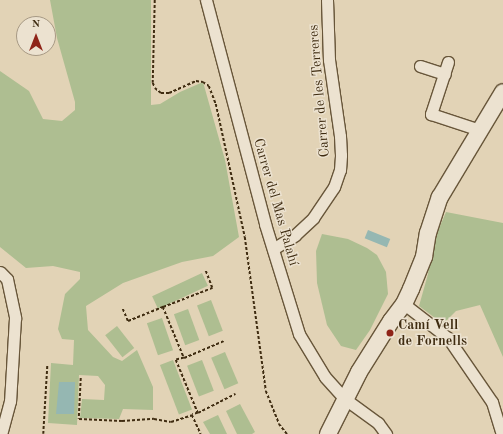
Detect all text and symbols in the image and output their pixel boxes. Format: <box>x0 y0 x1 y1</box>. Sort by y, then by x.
north arrow <box>16 16 56 56</box>
text: N <box>32 19 40 30</box>
street label: Carrer de les Terreres <box>305 24 333 158</box>
street label: Carrer del Mas Palahí <box>250 136 302 268</box>
place label: Camí Vell de Fornells <box>398 317 467 350</box>
marker: Camí Vell de Fornells <box>385 328 395 338</box>

